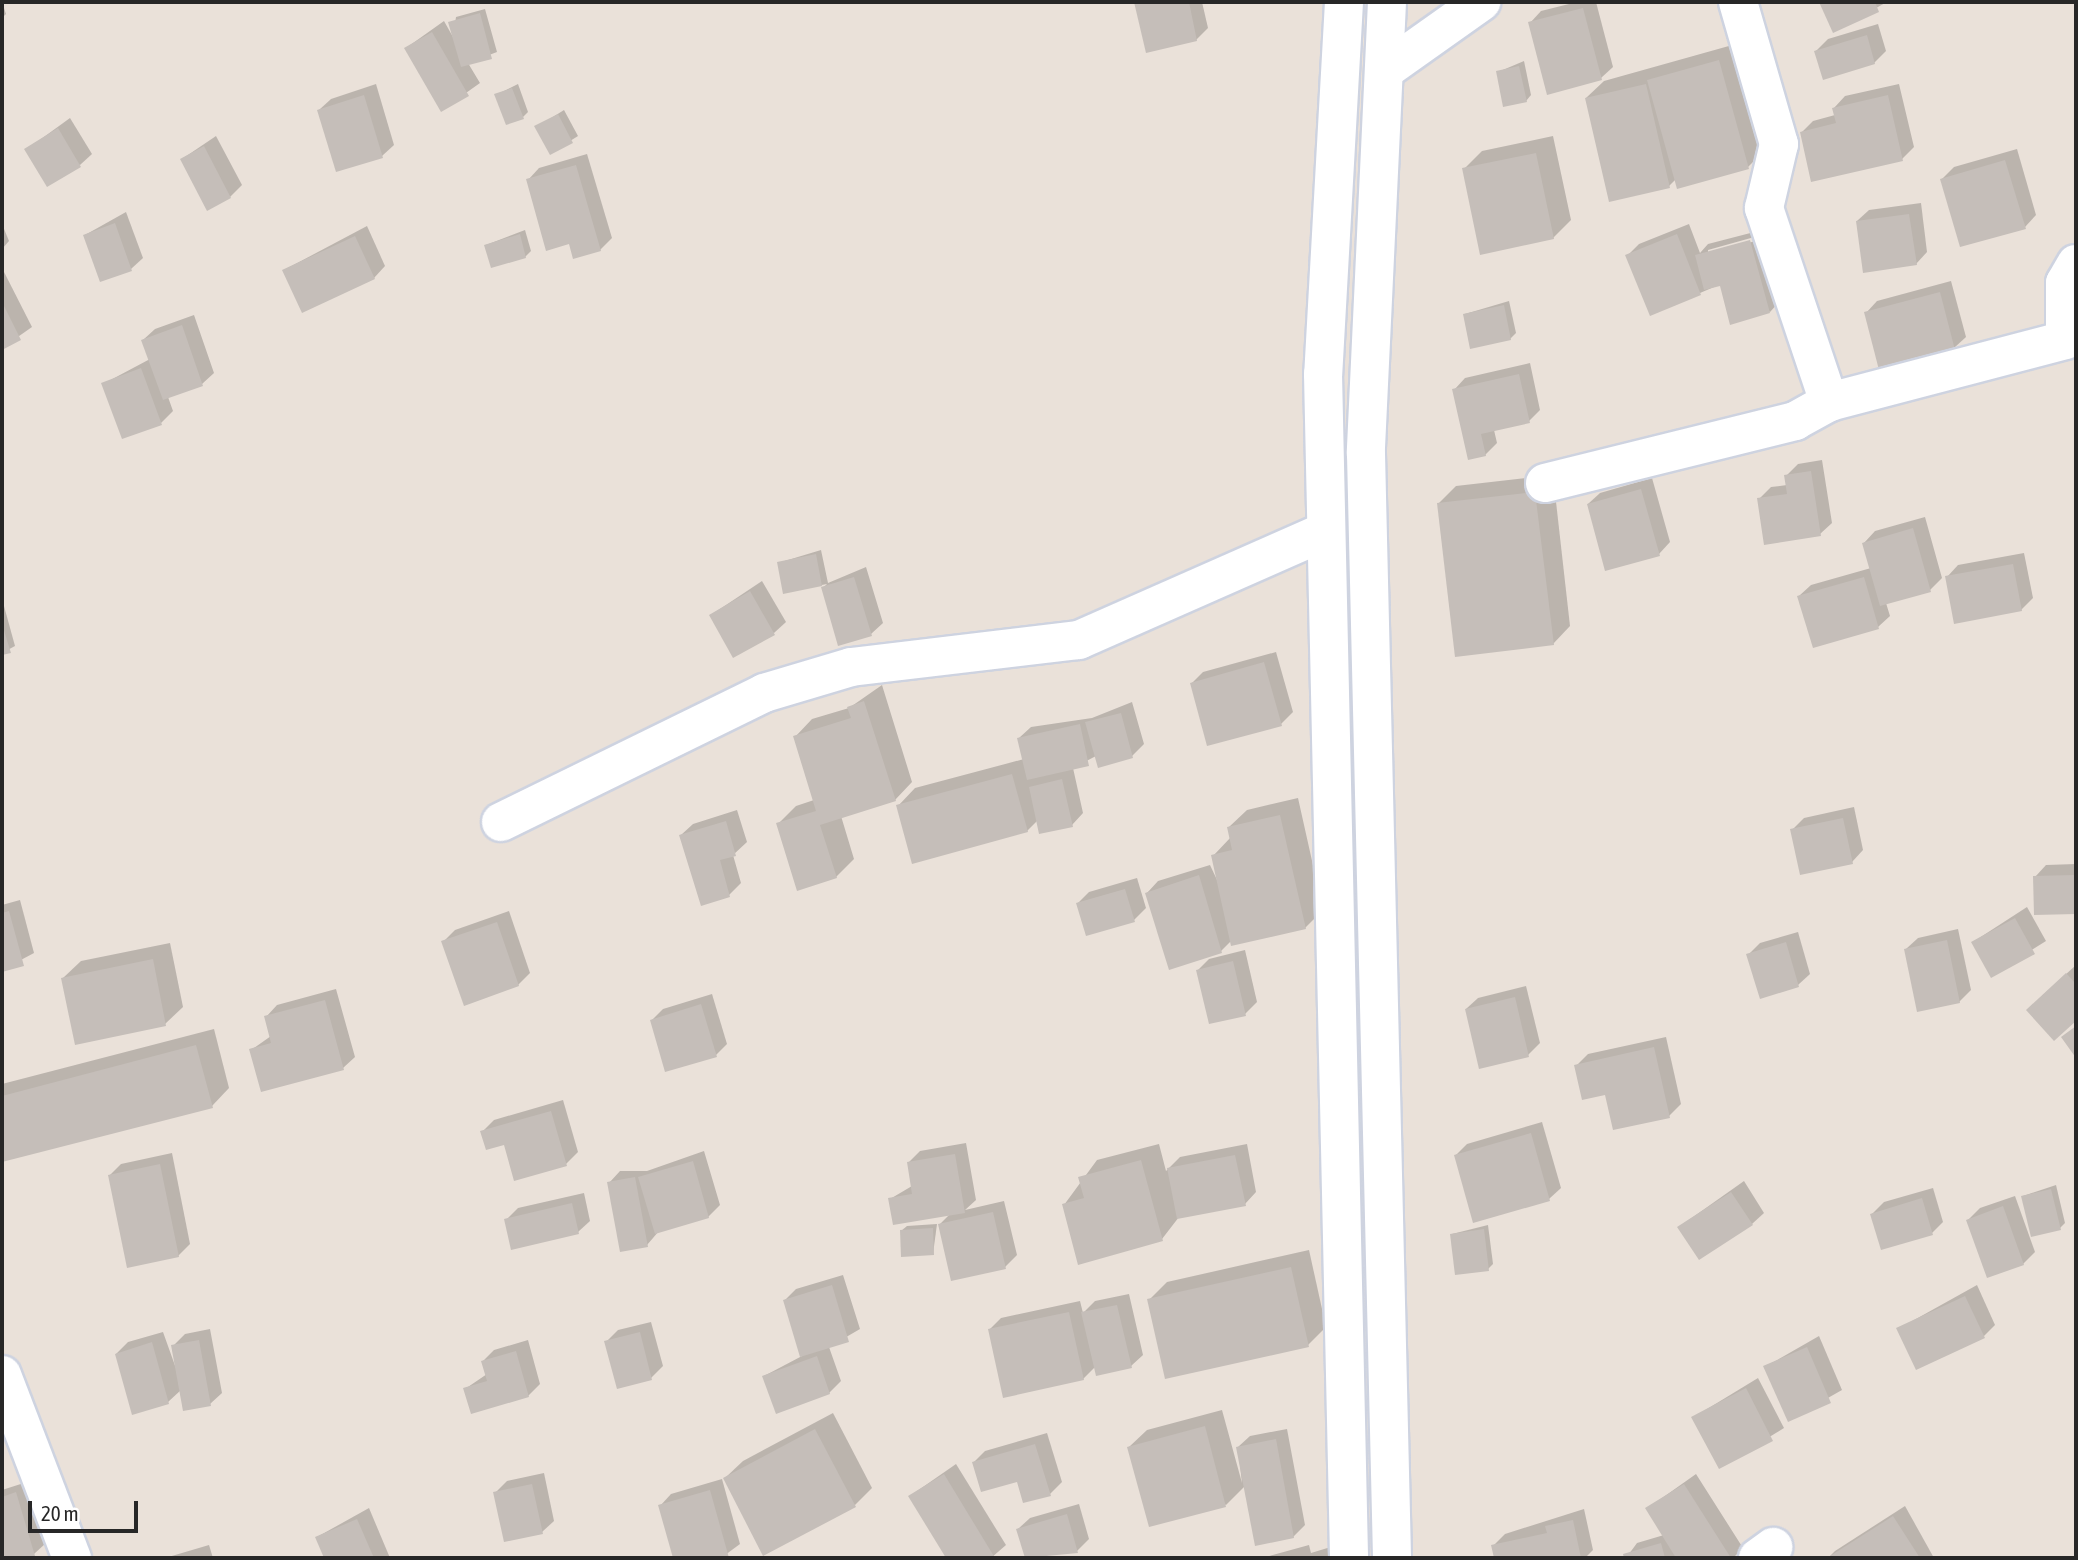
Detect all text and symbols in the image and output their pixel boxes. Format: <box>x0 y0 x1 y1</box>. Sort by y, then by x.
scale bar <box>32 1486 142 1530</box>
text: 20 m <box>41 1501 79 1525</box>

